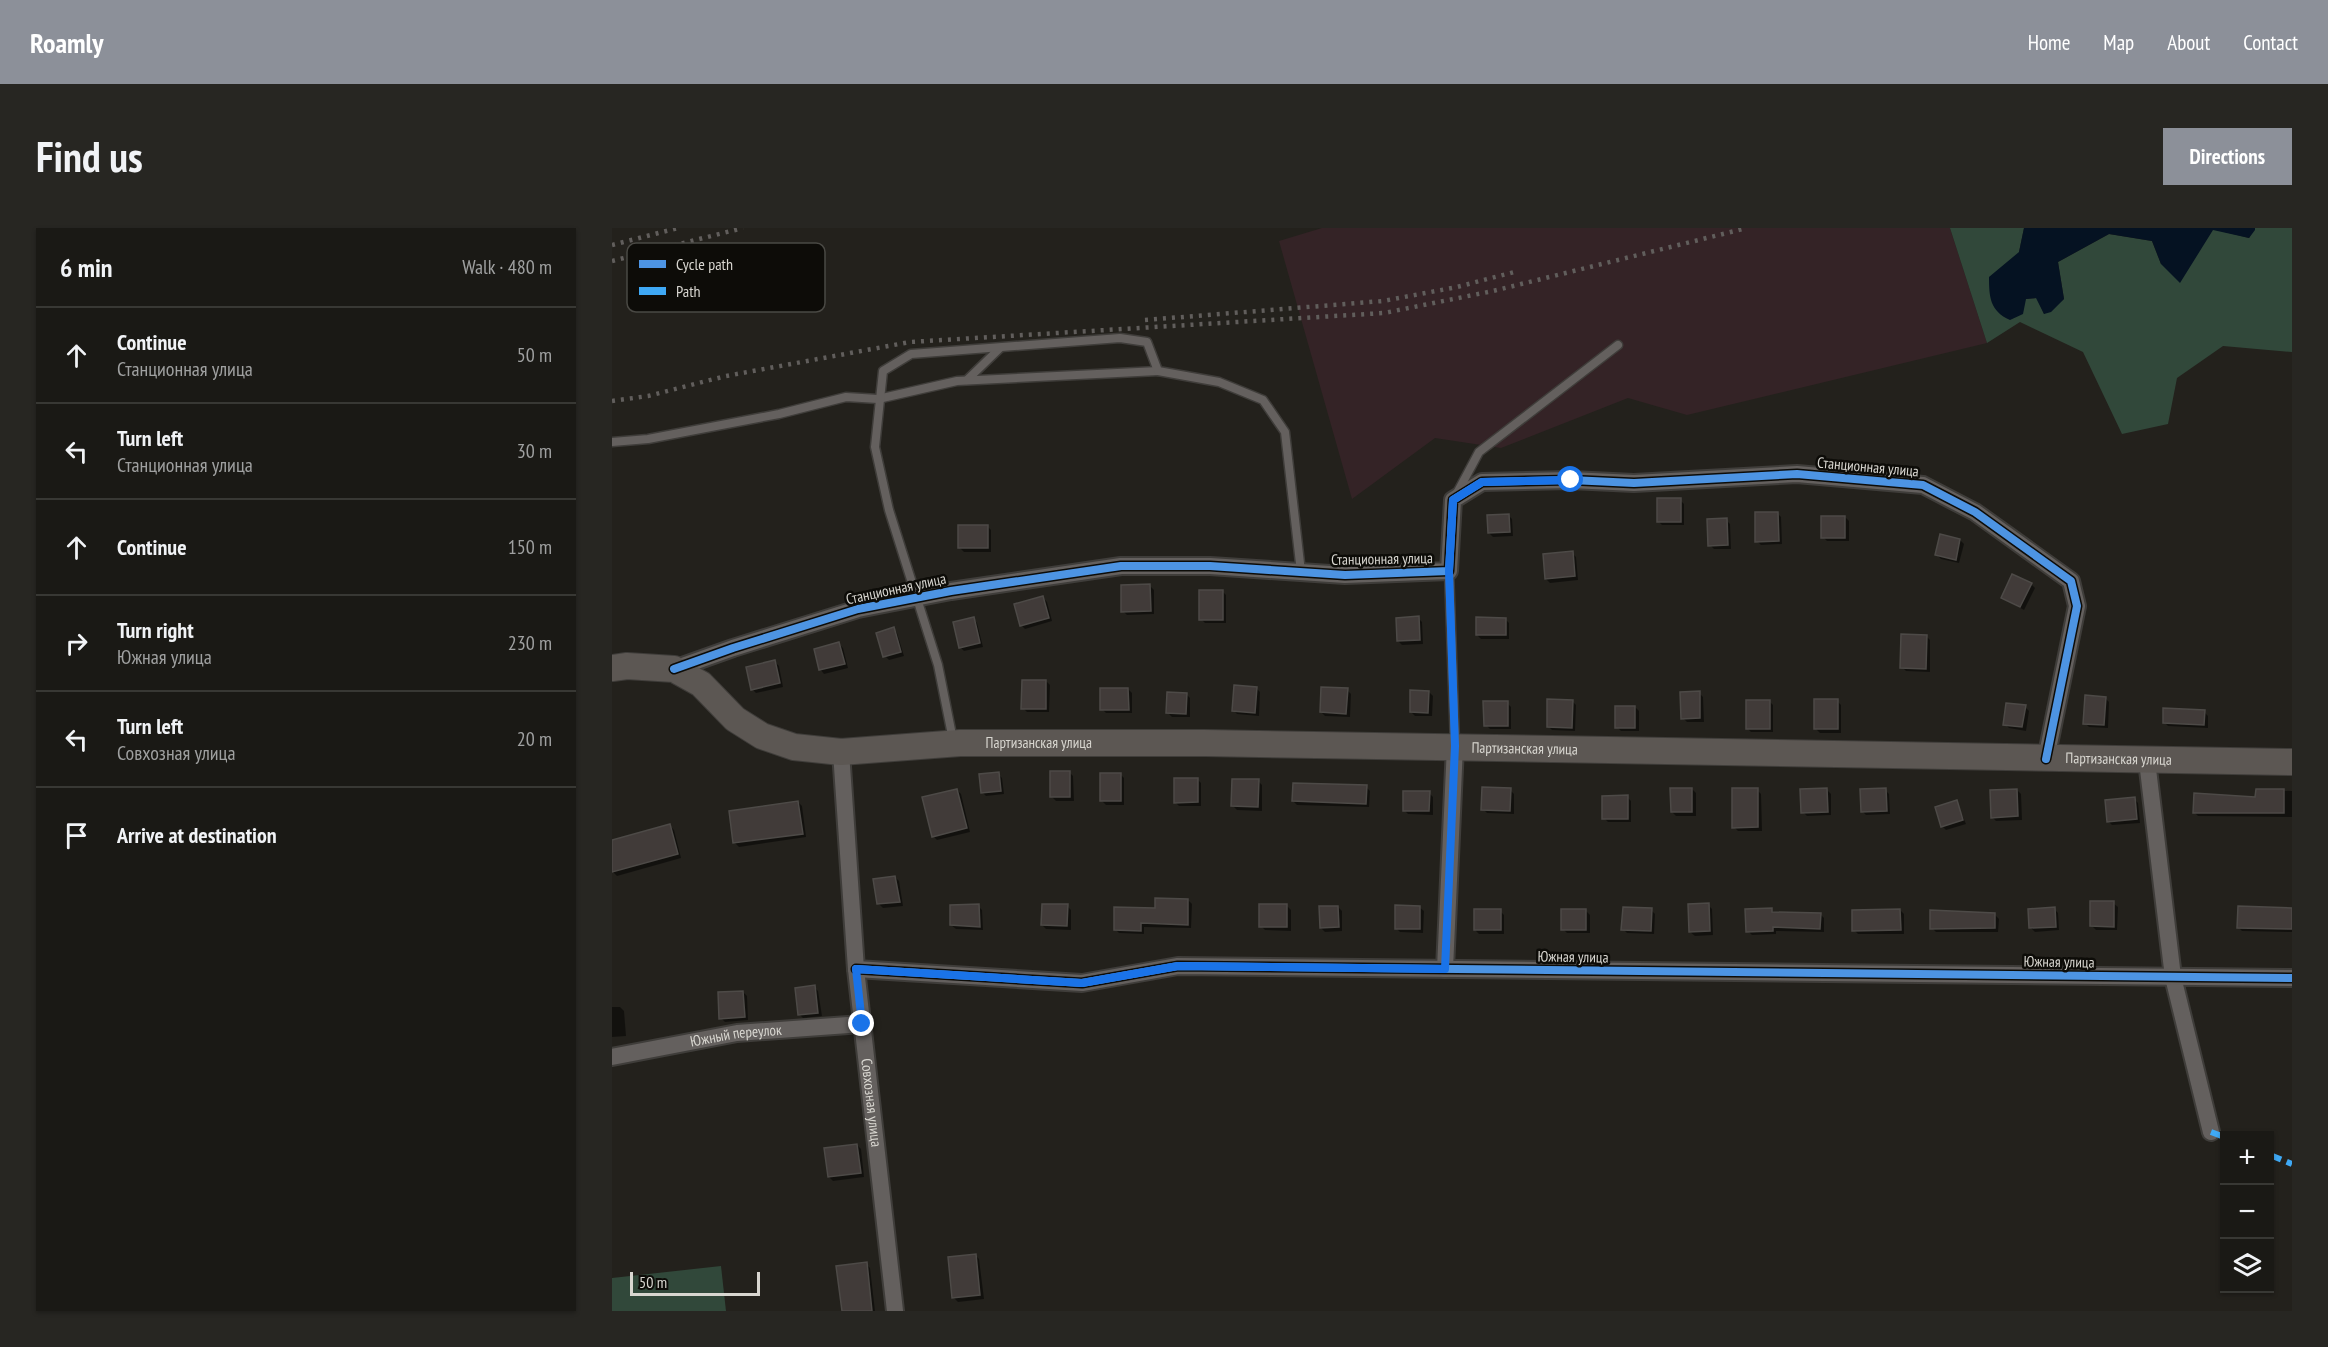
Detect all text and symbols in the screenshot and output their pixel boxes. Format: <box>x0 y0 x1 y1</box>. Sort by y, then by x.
text: Roamly <box>30 24 104 61</box>
text: Home <box>2028 29 2070 56</box>
text: Map <box>2103 29 2134 56</box>
text: About <box>2167 29 2210 56</box>
text: Contact <box>2243 29 2298 56</box>
button: Directions <box>2163 128 2292 185</box>
text: Find us <box>36 129 143 184</box>
legend <box>627 243 825 312</box>
text: 6 min <box>60 251 113 284</box>
text: Walk · 480 m <box>462 254 552 280</box>
text: Cycle path <box>676 254 733 274</box>
text: Path <box>676 281 701 301</box>
text: Continue <box>117 328 187 356</box>
icon: ahead <box>60 339 93 372</box>
text: 50 m <box>517 342 552 368</box>
text: Станционная улица <box>117 356 253 382</box>
text: Turn left <box>117 424 183 452</box>
icon: left <box>60 435 93 468</box>
text: 30 m <box>517 438 552 464</box>
text: Станционная улица <box>117 452 253 478</box>
street label: Станционная улица <box>1817 453 1920 480</box>
route start <box>1557 466 1583 492</box>
icon: ahead <box>60 531 93 564</box>
text: Continue <box>117 533 187 561</box>
text: 150 m <box>508 534 552 560</box>
street label: Станционная улица <box>1331 548 1433 569</box>
street label: Станционная улица <box>844 569 948 608</box>
text: Turn right <box>117 616 194 644</box>
icon: right <box>60 627 93 660</box>
text: 230 m <box>508 630 552 656</box>
text: Южная улица <box>117 644 212 670</box>
text: Turn left <box>117 712 183 740</box>
icon: left <box>60 723 93 756</box>
text: 20 m <box>517 726 552 752</box>
street label: Партизанская улица <box>986 733 1092 752</box>
street label: Партизанская улица <box>1471 738 1578 759</box>
text: Совхозная улица <box>117 740 235 766</box>
street label: Партизанская улица <box>2065 748 2172 769</box>
icon: arrive <box>60 819 93 852</box>
text: Arrive at destination <box>117 821 277 849</box>
street label: Южная улица <box>1537 946 1609 967</box>
street label: Южная улица <box>2023 951 2095 972</box>
route end <box>848 1010 874 1036</box>
street label: Южный переулок <box>689 1020 783 1051</box>
street label: Совхозная улица <box>857 1057 886 1148</box>
map controls <box>2220 1131 2274 1293</box>
button: + <box>2220 1131 2274 1185</box>
button: − <box>2220 1185 2274 1239</box>
button: layers <box>2220 1239 2274 1293</box>
scale bar <box>630 1269 760 1296</box>
text: 50 m <box>639 1272 667 1292</box>

